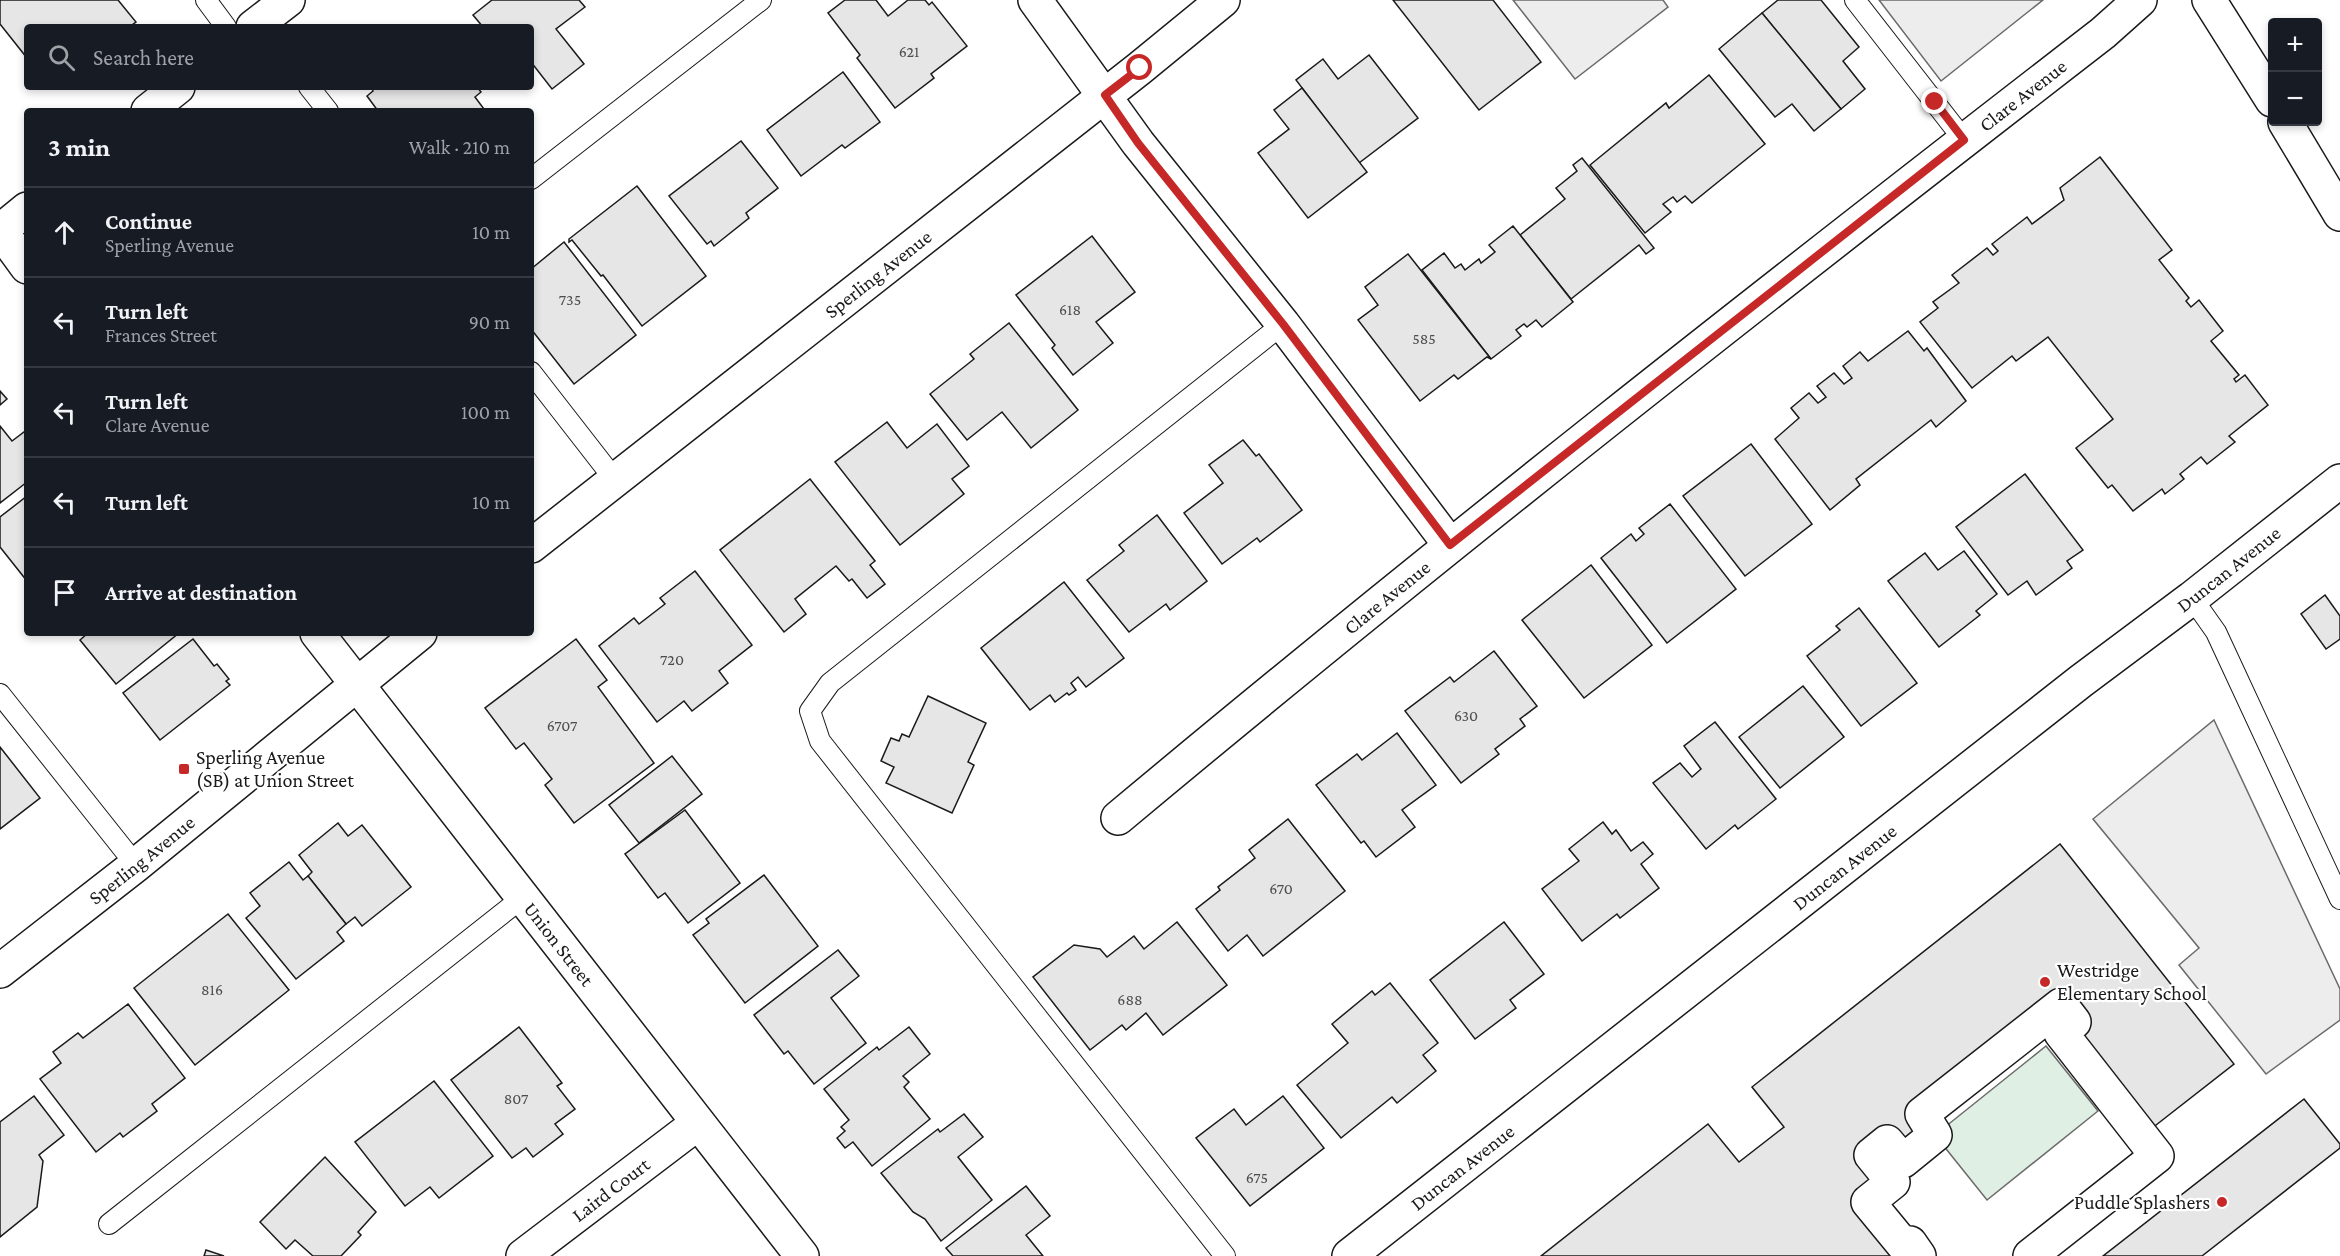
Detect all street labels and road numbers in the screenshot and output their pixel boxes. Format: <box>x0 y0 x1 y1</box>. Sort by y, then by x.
street label: Clare Avenue <box>1975 54 2071 136</box>
street label: Sperling Avenue <box>820 225 936 322</box>
street label: Duncan Avenue <box>2172 521 2285 617</box>
street label: Clare Avenue <box>1339 556 1435 639</box>
street label: Sperling Avenue <box>84 811 199 909</box>
street label: Duncan Avenue <box>1788 819 1901 914</box>
street label: Union Street <box>520 898 599 991</box>
street label: Duncan Avenue <box>1406 1119 1519 1215</box>
street label: Laird Court <box>568 1153 654 1226</box>

